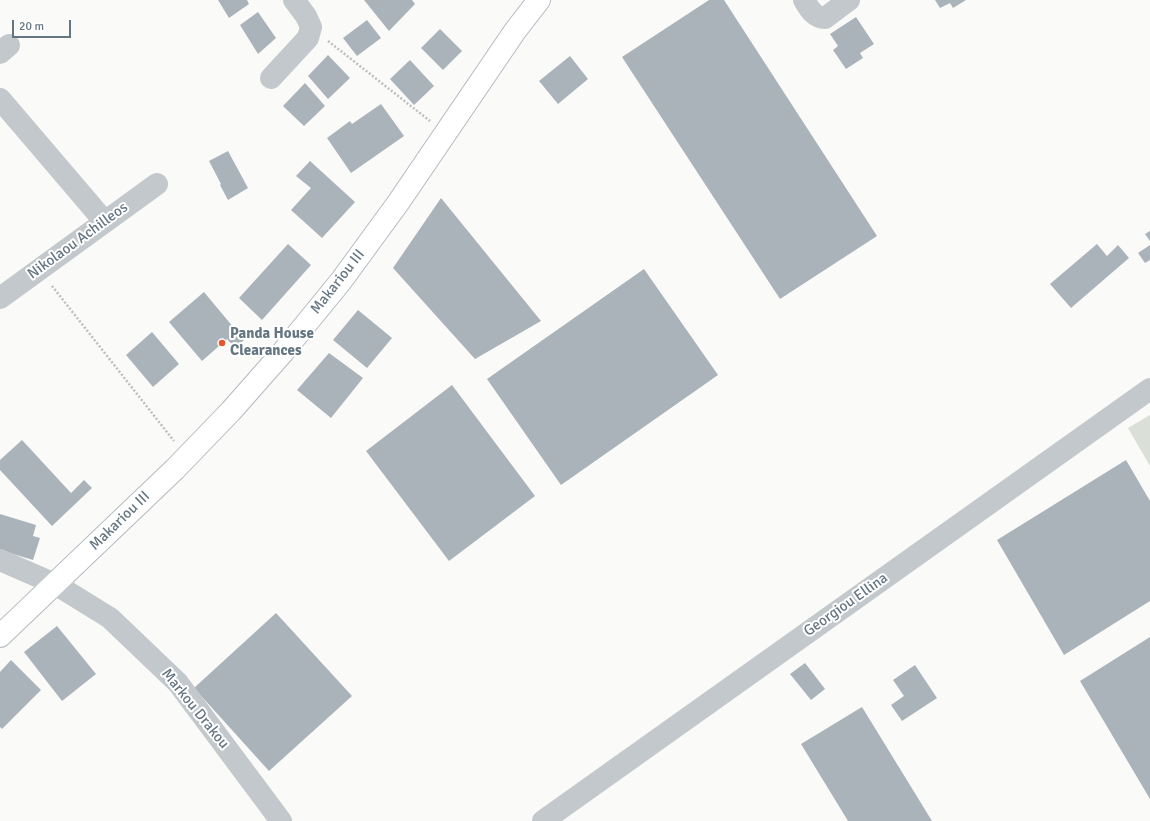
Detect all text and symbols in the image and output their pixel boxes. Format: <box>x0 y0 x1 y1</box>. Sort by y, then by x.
scale bar <box>14 12 73 38</box>
text: 20 m <box>19 19 44 34</box>
street label: Nikolaou Achilleos <box>24 199 132 283</box>
street label: Makariou III <box>307 246 369 318</box>
place label: Panda House Clearances <box>230 325 314 360</box>
marker: Panda House Clearances <box>217 338 227 348</box>
street label: Makariou III <box>86 488 154 554</box>
street label: Georgiou Ellina <box>800 569 892 641</box>
street label: Markou Drakou <box>157 665 233 753</box>

